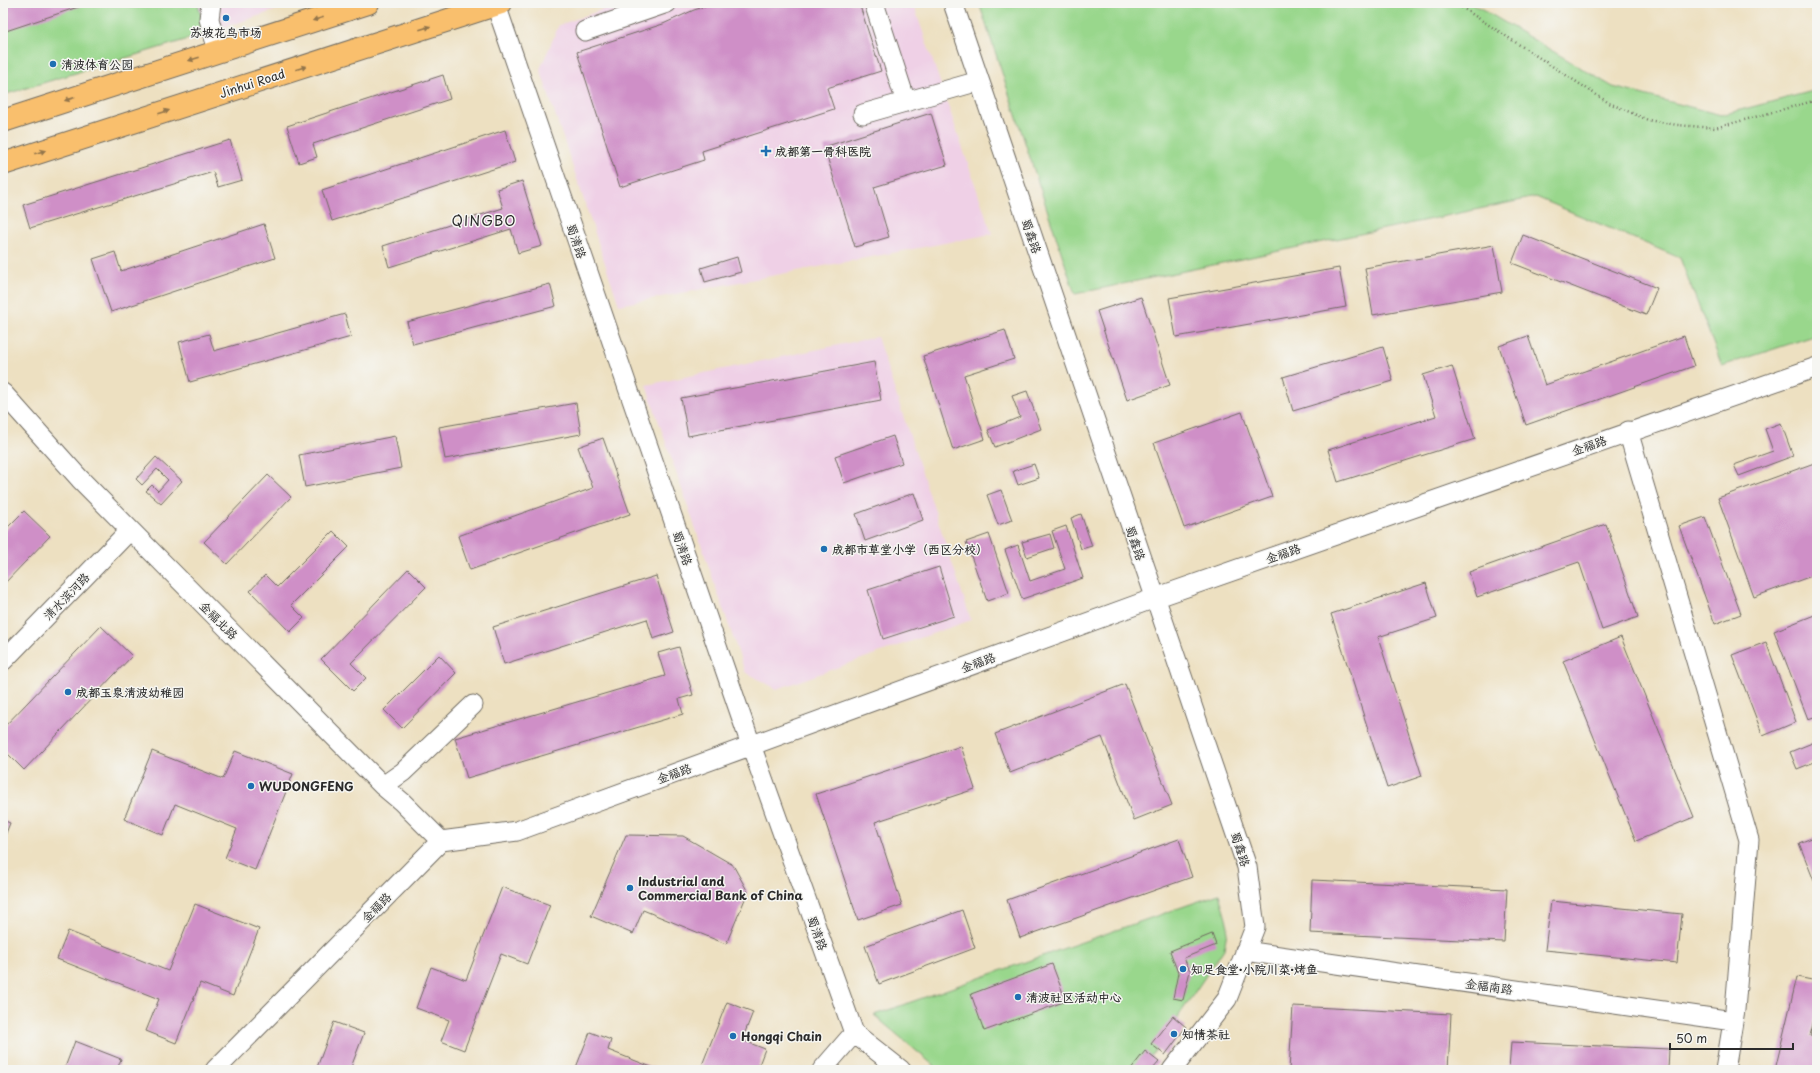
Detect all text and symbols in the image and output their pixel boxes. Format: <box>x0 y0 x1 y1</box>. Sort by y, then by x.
marker: 苏坡花鸟市场 <box>221 13 231 23</box>
one-way arrow <box>311 16 323 22</box>
place label: 苏坡花鸟市场 <box>190 23 262 41</box>
one-way arrow <box>419 24 431 30</box>
place label: 清波体育公园 <box>61 55 133 73</box>
one-way arrow <box>188 56 200 62</box>
marker: 清波体育公园 <box>48 59 58 69</box>
street label: Jinhui Road <box>217 64 287 102</box>
one-way arrow <box>295 64 307 70</box>
one-way arrow <box>64 96 76 102</box>
one-way arrow <box>158 109 170 115</box>
place label: 成都第一骨科医院 <box>775 142 871 160</box>
marker: 成都第一骨科医院 <box>760 145 772 157</box>
one-way arrow <box>34 149 46 155</box>
district label: QINGBO <box>452 210 516 231</box>
street label: 蜀鑫路 <box>1018 216 1046 256</box>
street label: 蜀清路 <box>563 221 591 261</box>
street label: 金福路 <box>1569 431 1609 459</box>
street label: 蜀鑫路 <box>1122 523 1150 563</box>
street label: 蜀清路 <box>669 528 697 568</box>
street label: 金福路 <box>1263 539 1303 567</box>
place label: 成都市草堂小学（西区分校） <box>832 540 988 558</box>
marker: 成都市草堂小学（西区分校） <box>819 544 829 554</box>
street label: 清水滨河路 <box>39 568 93 624</box>
street label: 金福北路 <box>196 597 242 643</box>
street label: 金福路 <box>958 647 998 677</box>
place label: 成都玉泉清波幼稚园 <box>76 683 184 701</box>
marker: 成都玉泉清波幼稚园 <box>63 687 73 697</box>
street label: 金福路 <box>654 758 694 788</box>
place label: WUDONGFENG <box>259 777 354 795</box>
marker: WUDONGFENG <box>246 781 256 791</box>
street label: 蜀鑫路 <box>1227 829 1255 869</box>
place label: Industrial and Commercial Bank of China <box>638 872 803 904</box>
marker: Industrial and Commercial Bank of China <box>625 883 635 893</box>
street label: 金福路 <box>357 888 395 926</box>
street label: 蜀清路 <box>803 913 833 953</box>
place label: 知足食堂·小院川菜·烤鱼 <box>1191 960 1318 978</box>
marker: 知足食堂·小院川菜·烤鱼 <box>1178 964 1188 974</box>
street label: 金福南路 <box>1464 974 1514 998</box>
place label: 清波社区活动中心 <box>1026 988 1122 1006</box>
marker: 清波社区活动中心 <box>1013 992 1023 1002</box>
place label: 知情茶社 <box>1182 1025 1230 1043</box>
scale bar <box>1670 1025 1793 1051</box>
place label: Hongqi Chain <box>741 1027 822 1045</box>
marker: 知情茶社 <box>1169 1029 1179 1039</box>
text: 50 m <box>1676 1029 1707 1047</box>
marker: Hongqi Chain <box>728 1031 738 1041</box>

